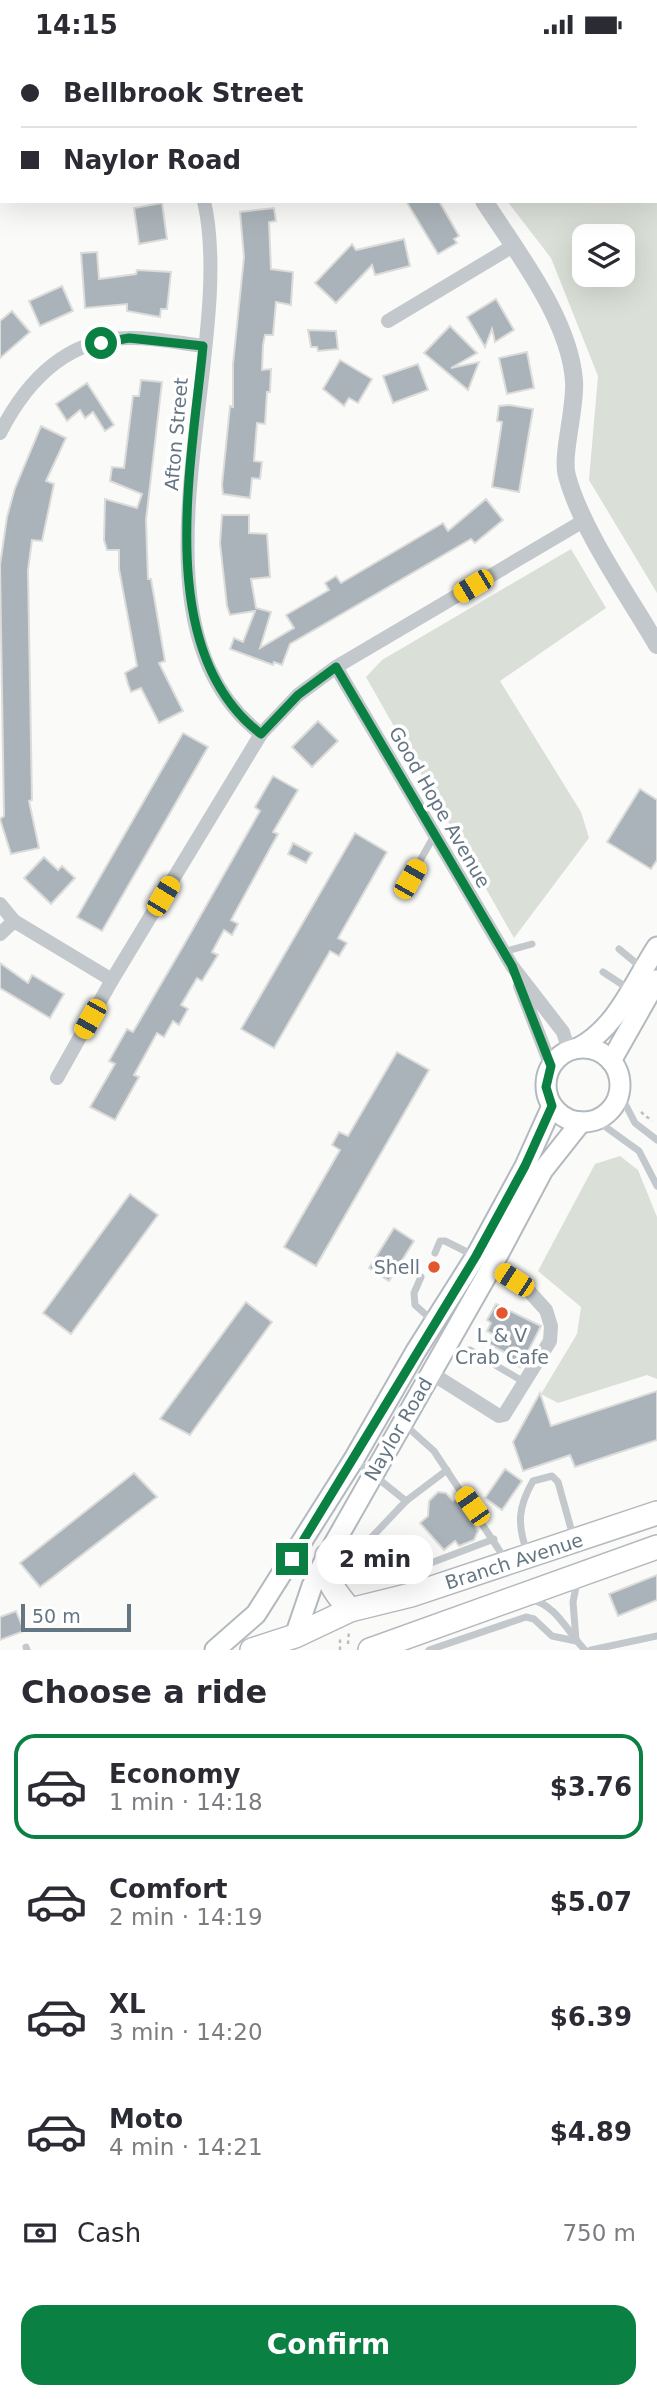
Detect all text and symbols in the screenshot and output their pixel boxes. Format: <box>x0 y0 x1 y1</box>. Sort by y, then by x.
text: 14:15 <box>35 10 118 40</box>
text: Bellbrook Street <box>63 78 303 108</box>
text: Naylor Road <box>63 145 241 175</box>
map controls <box>572 224 635 287</box>
button: layers <box>572 224 635 287</box>
route start <box>85 327 117 359</box>
street label: Afton Street <box>160 376 192 492</box>
car <box>450 566 497 606</box>
street label: Good Hope Avenue <box>385 723 495 891</box>
car <box>391 856 430 902</box>
car <box>144 873 183 919</box>
car <box>71 996 110 1042</box>
place label: Shell <box>374 1256 420 1278</box>
marker: Shell <box>426 1259 442 1275</box>
car <box>491 1260 538 1300</box>
marker: L & V Crab Cafe <box>494 1305 510 1321</box>
place label: L & V Crab Cafe <box>455 1324 549 1368</box>
street label: Naylor Road <box>360 1373 436 1485</box>
car <box>452 1483 493 1529</box>
street label: Branch Avenue <box>442 1528 586 1594</box>
callout: 2 min <box>316 1535 432 1583</box>
route end <box>276 1543 308 1575</box>
text: 2 min <box>339 1546 411 1572</box>
scale bar <box>21 1601 131 1633</box>
text: 50 m <box>32 1605 81 1627</box>
text: Choose a ride <box>21 1673 267 1711</box>
icon: car <box>25 1755 88 1818</box>
text: Economy <box>109 1759 240 1789</box>
text: $3.76 <box>550 1772 632 1802</box>
text: 1 min · 14:18 <box>109 1789 263 1815</box>
icon: car <box>25 1870 88 1933</box>
text: Comfort <box>109 1874 227 1904</box>
text: $5.07 <box>550 1887 632 1917</box>
text: 2 min · 14:19 <box>109 1904 263 1930</box>
icon: car <box>25 1985 88 2048</box>
text: XL <box>109 1989 146 2019</box>
text: $6.39 <box>550 2002 632 2032</box>
text: 3 min · 14:20 <box>109 2019 263 2045</box>
icon: car <box>25 2100 88 2163</box>
text: Moto <box>109 2104 183 2134</box>
text: $4.89 <box>550 2117 632 2147</box>
text: 4 min · 14:21 <box>109 2134 263 2160</box>
icon: cash <box>21 2214 59 2252</box>
text: Cash <box>77 2218 141 2248</box>
text: 750 m <box>562 2220 636 2246</box>
button: Confirm <box>21 2305 636 2385</box>

